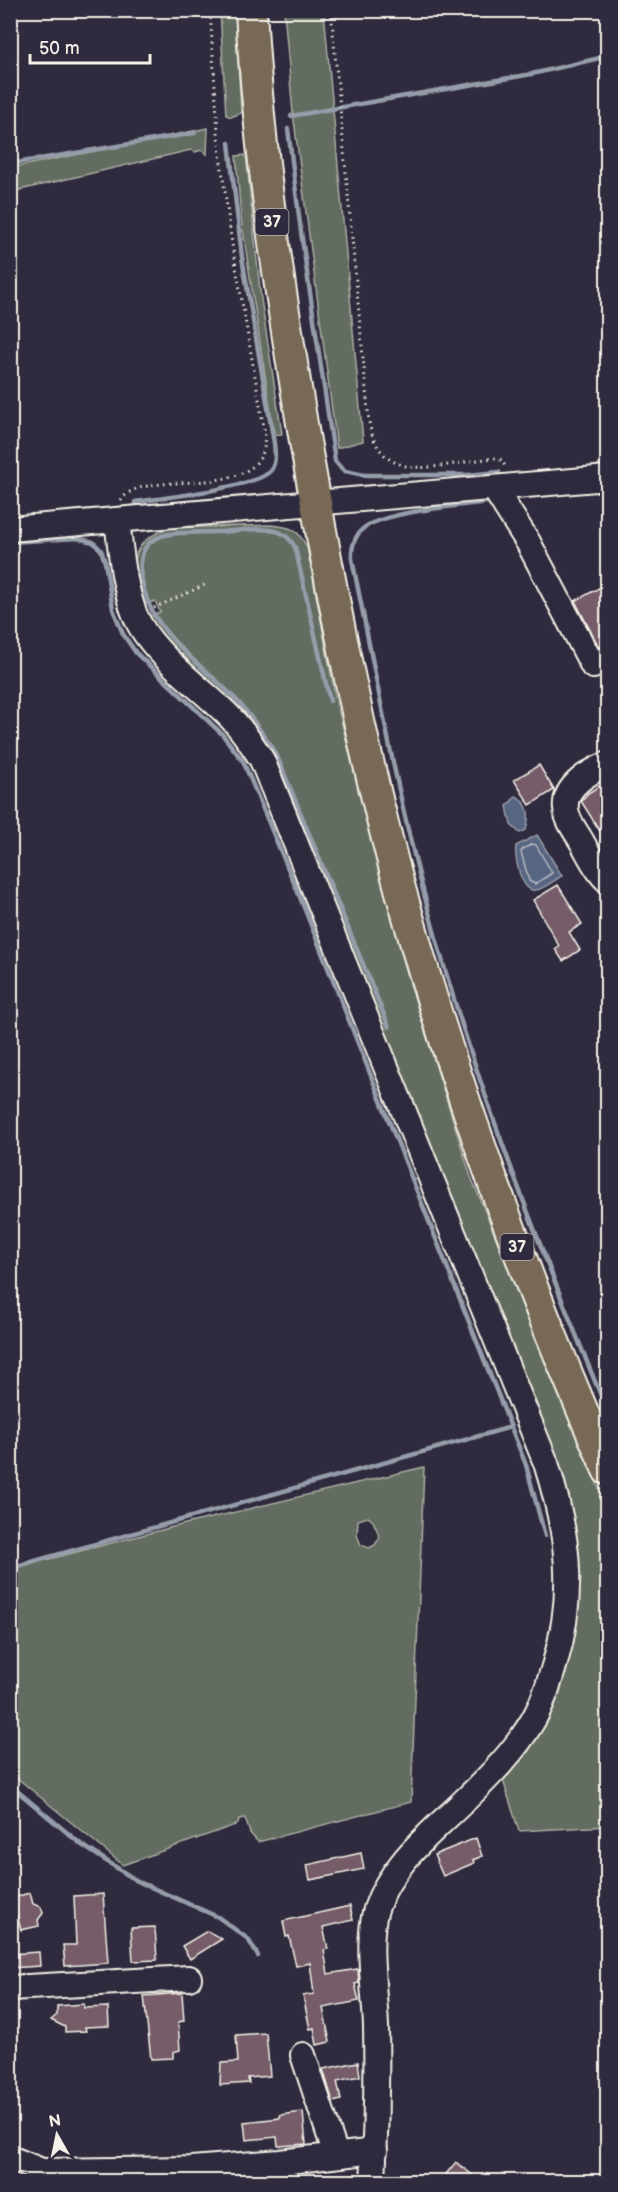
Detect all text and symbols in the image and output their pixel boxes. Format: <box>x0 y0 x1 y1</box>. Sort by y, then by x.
scale bar <box>30 27 150 65</box>
text: 50 m <box>39 38 80 59</box>
road number: 37 <box>256 209 288 235</box>
road number: 37 <box>500 1234 534 1260</box>
north arrow <box>27 2105 87 2165</box>
text: N <box>47 2111 62 2132</box>

